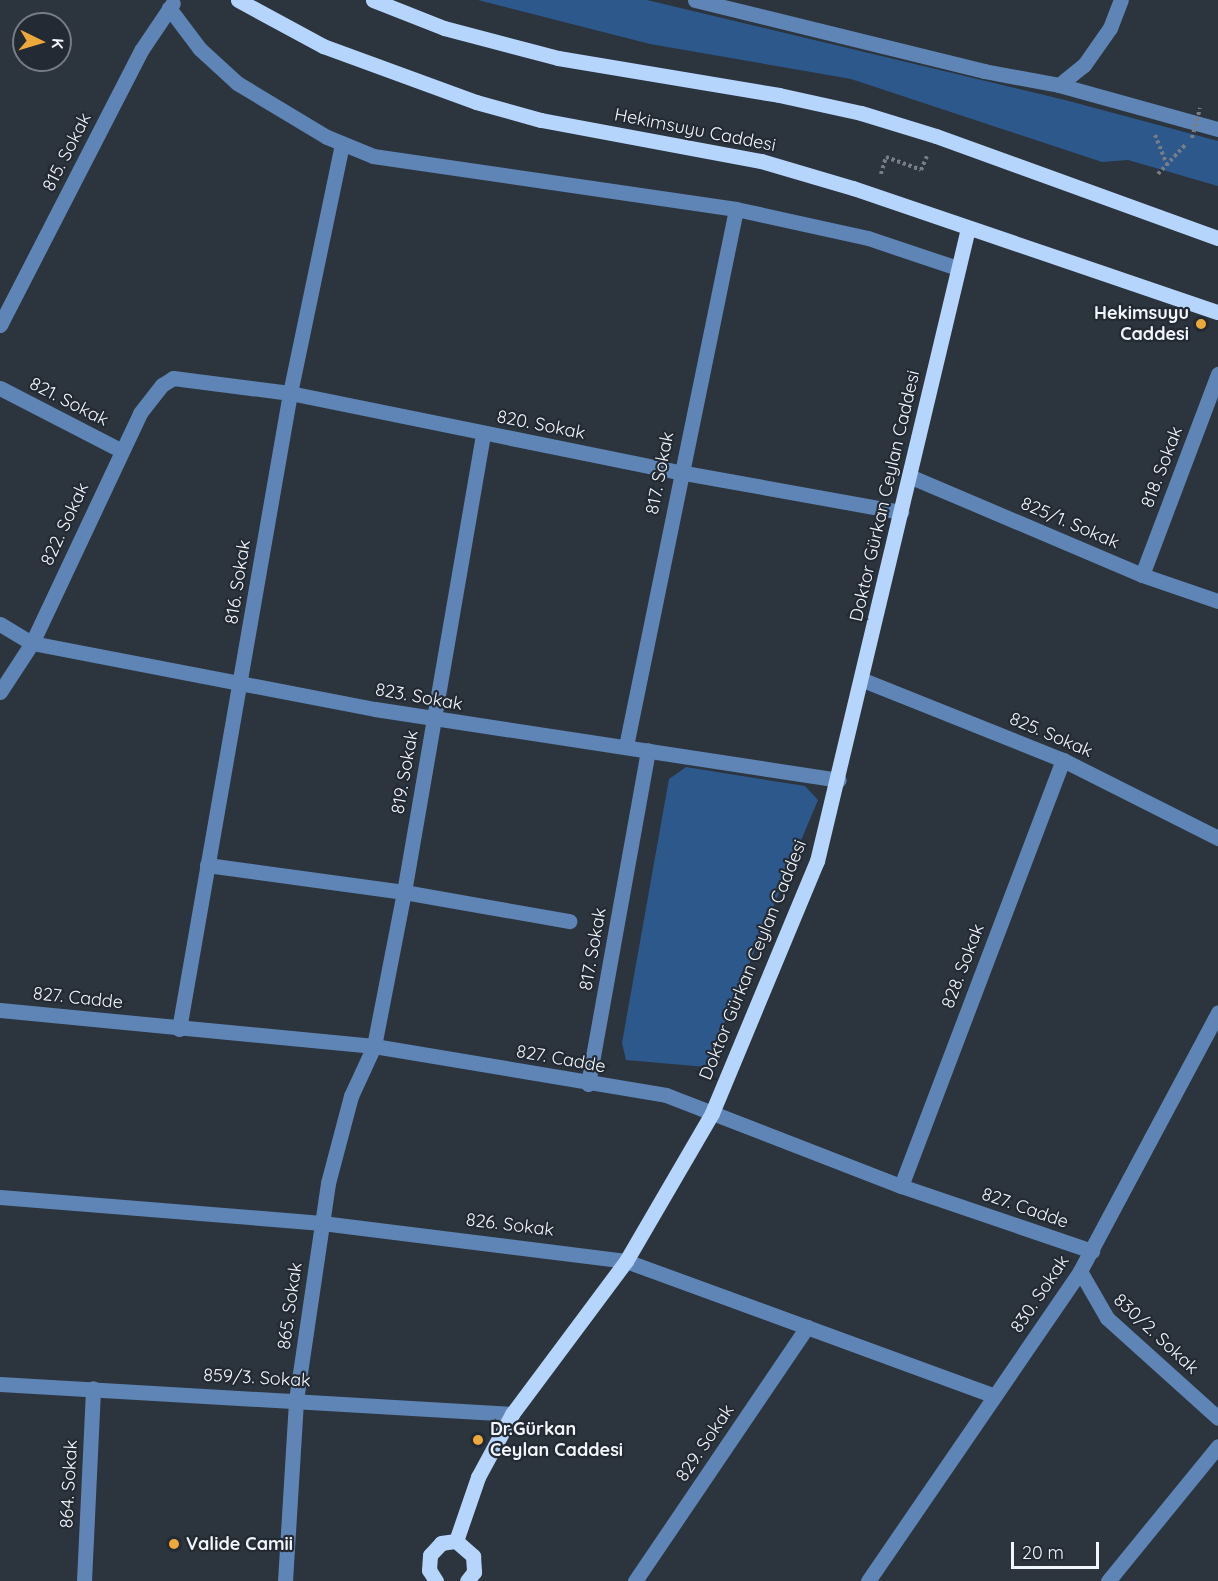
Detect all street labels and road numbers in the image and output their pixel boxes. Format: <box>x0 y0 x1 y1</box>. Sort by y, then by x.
street label: Hekimsuyu Caddesi <box>612 104 778 156</box>
street label: 815. Sokak <box>38 109 96 195</box>
street label: Doktor Gürkan Ceylan Caddesi <box>846 368 924 624</box>
street label: 821. Sokak <box>26 373 112 431</box>
street label: 820. Sokak <box>495 406 587 444</box>
street label: 818. Sokak <box>1137 423 1187 511</box>
street label: 817. Sokak <box>641 430 679 516</box>
street label: 822. Sokak <box>36 479 94 569</box>
street label: 825/1. Sokak <box>1018 493 1122 553</box>
street label: 816. Sokak <box>221 538 255 626</box>
street label: 823. Sokak <box>374 679 464 715</box>
street label: 825. Sokak <box>1006 708 1096 762</box>
street label: 819. Sokak <box>387 728 423 816</box>
street label: Doktor Gürkan Ceylan Caddesi <box>695 837 811 1083</box>
street label: 817. Sokak <box>575 906 611 992</box>
street label: 828. Sokak <box>937 921 989 1011</box>
street label: 827. Cadde <box>32 983 124 1013</box>
street label: 827. Cadde <box>515 1041 607 1077</box>
street label: 827. Cadde <box>979 1183 1071 1233</box>
street label: 826. Sokak <box>465 1209 555 1241</box>
street label: 830. Sokak <box>1006 1251 1074 1337</box>
street label: 865. Sokak <box>273 1261 307 1351</box>
street label: 830/2. Sokak <box>1109 1289 1203 1379</box>
street label: 859/3. Sokak <box>203 1364 311 1392</box>
street label: 829. Sokak <box>671 1400 739 1486</box>
street label: 864. Sokak <box>56 1439 82 1529</box>

